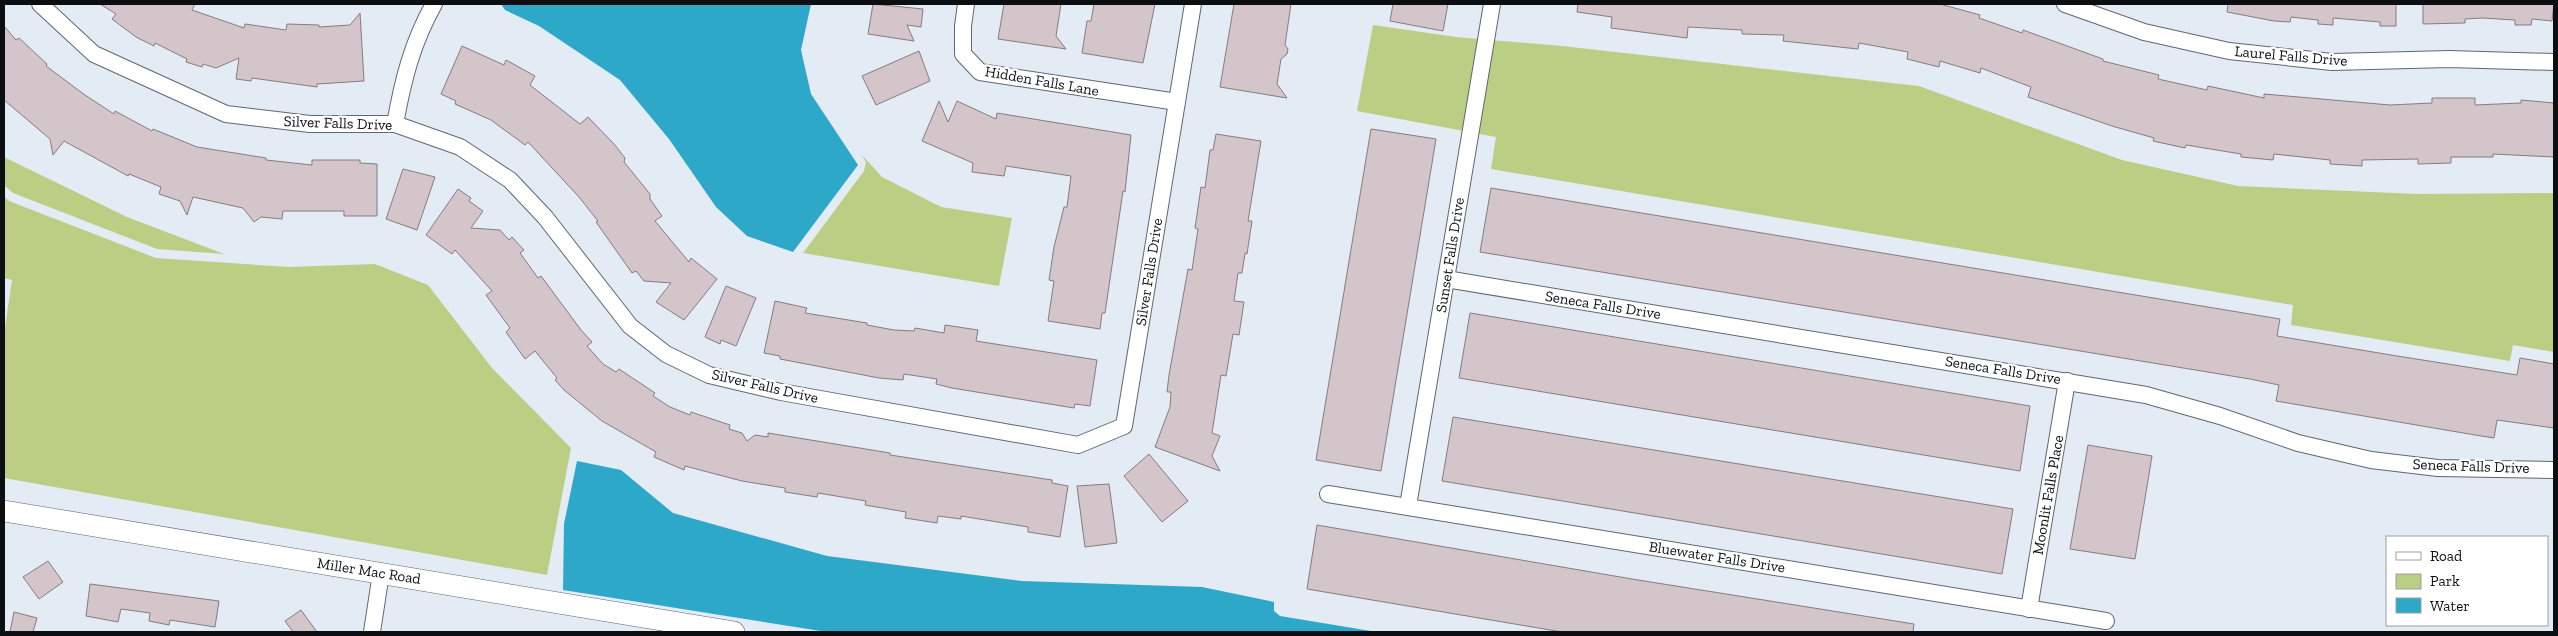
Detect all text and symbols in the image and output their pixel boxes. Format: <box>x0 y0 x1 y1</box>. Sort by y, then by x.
street label: Laurel Falls Drive <box>2234 42 2348 70</box>
street label: Hidden Falls Lane <box>984 62 1100 100</box>
street label: Silver Falls Drive <box>283 112 393 134</box>
street label: Sunset Falls Drive <box>1432 196 1468 314</box>
street label: Silver Falls Drive <box>1132 217 1166 327</box>
street label: Seneca Falls Drive <box>1544 287 1662 323</box>
street label: Seneca Falls Drive <box>1944 352 2062 388</box>
street label: Silver Falls Drive <box>710 365 820 407</box>
street label: Moonlit Falls Place <box>2029 434 2067 556</box>
street label: Seneca Falls Drive <box>2412 455 2530 477</box>
legend <box>2386 536 2548 626</box>
street label: Bluewater Falls Drive <box>1648 537 1786 577</box>
text: Road <box>2430 547 2463 565</box>
street label: Miller Mac Road <box>316 554 423 588</box>
text: Park <box>2430 572 2460 590</box>
text: Water <box>2430 597 2470 615</box>

